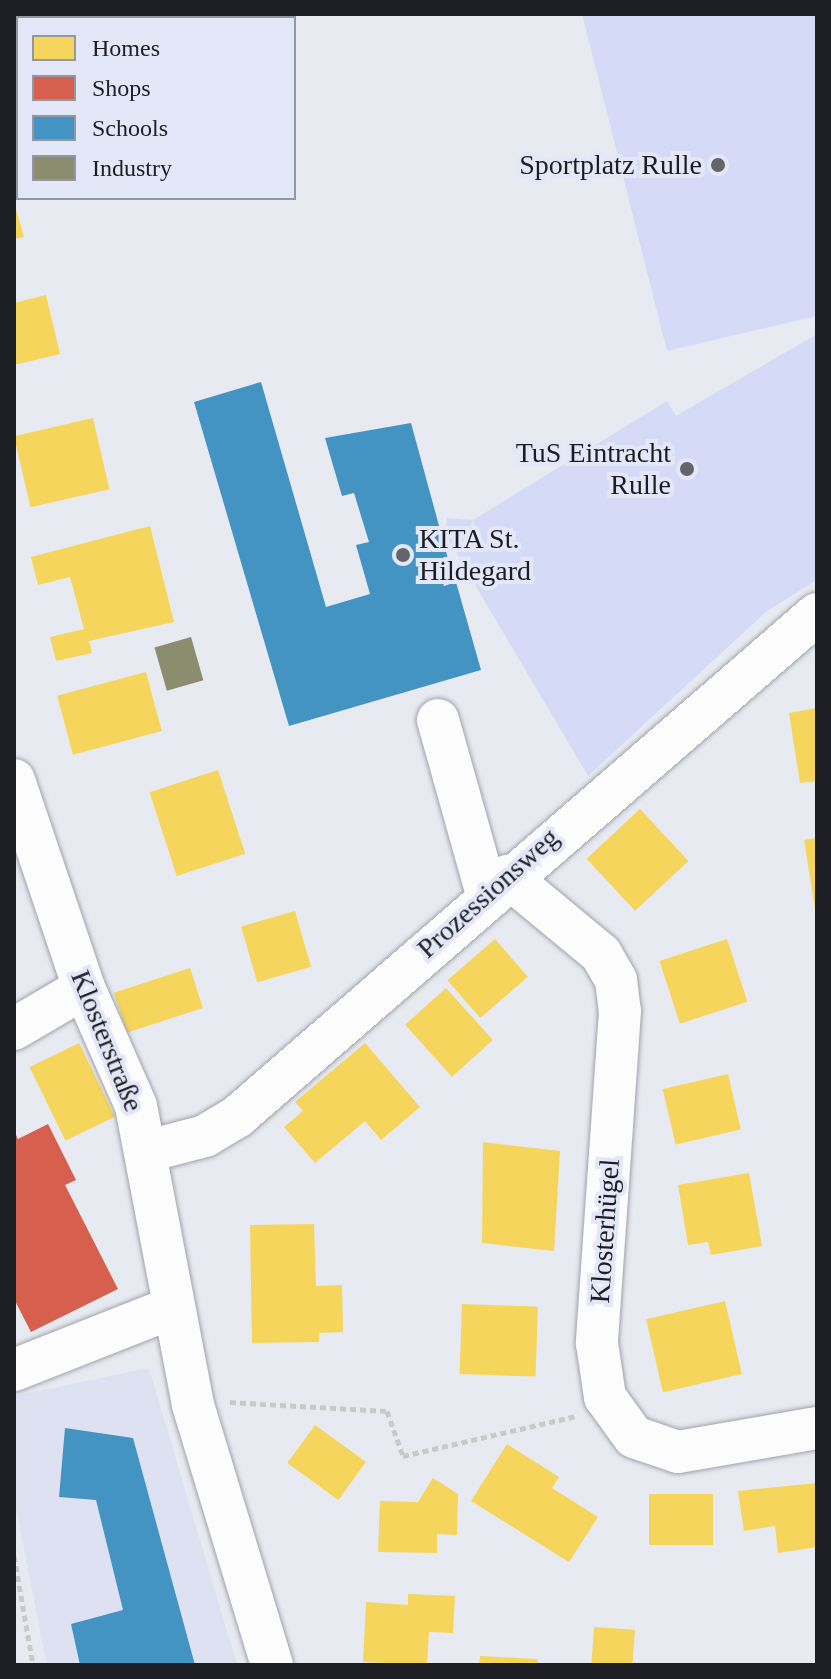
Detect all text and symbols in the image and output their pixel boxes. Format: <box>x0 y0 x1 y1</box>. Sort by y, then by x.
legend <box>16 16 296 200</box>
text: Homes <box>92 35 160 61</box>
text: Shops <box>92 75 151 101</box>
text: Schools <box>92 115 168 141</box>
place label: Sportplatz Rulle <box>519 148 702 182</box>
text: Industry <box>92 155 172 181</box>
marker: Sportplatz Rulle <box>709 156 727 174</box>
place label: TuS Eintracht Rulle <box>516 436 671 502</box>
marker: TuS Eintracht Rulle <box>678 460 696 478</box>
place label: KITA St. Hildegard <box>419 522 531 588</box>
marker: KITA St. Hildegard <box>394 546 412 564</box>
street label: Prozessionsweg <box>410 821 566 965</box>
street label: Klosterstraße <box>63 966 151 1116</box>
street label: Klosterhügel <box>583 1158 627 1304</box>

